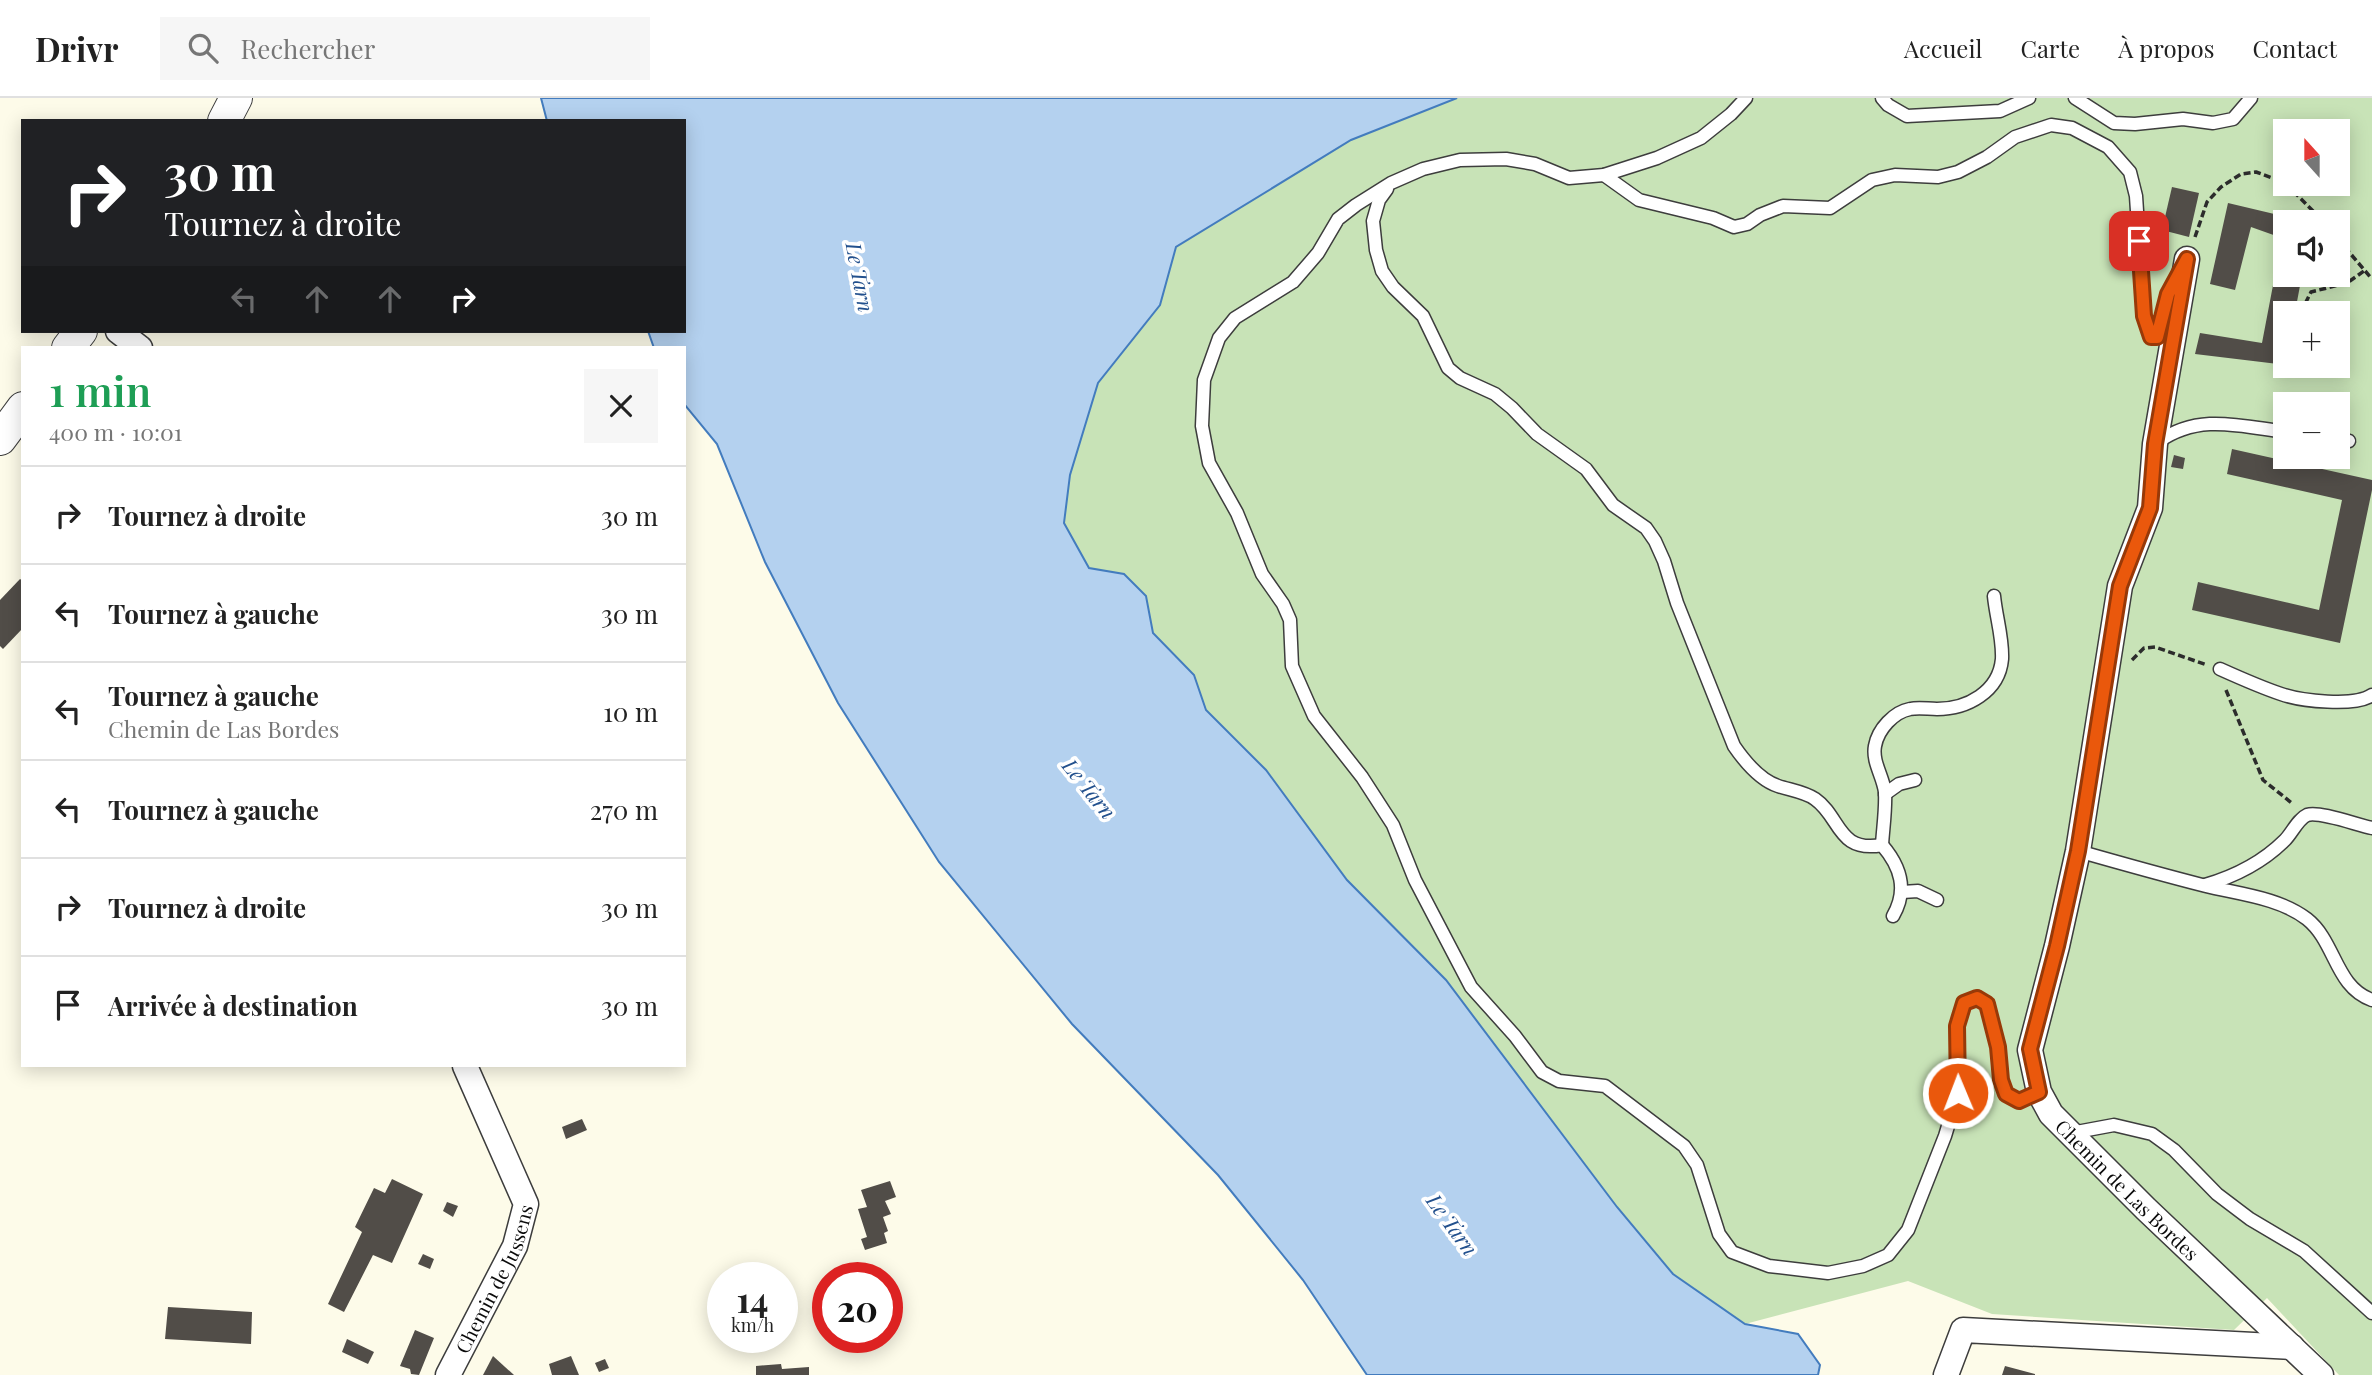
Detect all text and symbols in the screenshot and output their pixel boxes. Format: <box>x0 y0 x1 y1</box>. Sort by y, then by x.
search box <box>160 17 650 80</box>
text: Drivr <box>35 26 118 70</box>
icon: search <box>184 29 222 67</box>
text: Rechercher <box>240 31 375 66</box>
text: Accueil <box>1904 32 1982 64</box>
text: Carte <box>2020 32 2080 64</box>
text: À propos <box>2118 32 2214 64</box>
text: Contact <box>2252 32 2337 64</box>
north arrow <box>2273 119 2350 196</box>
map controls <box>2273 119 2350 469</box>
text: 30 m <box>164 138 275 203</box>
icon: right <box>49 147 140 238</box>
text: Tournez à droite <box>164 201 402 244</box>
button: sound <box>2273 210 2350 287</box>
pin <box>2109 211 2169 271</box>
icon: arrive <box>2120 222 2158 260</box>
water label: Le Tarn <box>840 239 881 314</box>
icon: left <box>225 280 263 318</box>
icon: ahead <box>298 280 336 318</box>
icon: ahead <box>371 280 409 318</box>
icon: right <box>444 280 482 318</box>
button: + <box>2273 301 2350 378</box>
text: 1 min <box>49 362 151 418</box>
button: close <box>584 369 658 443</box>
button: − <box>2273 392 2350 469</box>
text: 400 m · 10:01 <box>49 416 182 447</box>
icon: right <box>49 496 87 534</box>
text: Tournez à droite <box>108 498 306 533</box>
text: 30 m <box>601 498 658 533</box>
icon: left <box>49 594 87 632</box>
text: Tournez à gauche <box>108 596 319 631</box>
text: 30 m <box>601 596 658 631</box>
text: Tournez à gauche <box>108 678 319 713</box>
icon: left <box>49 692 87 730</box>
text: 10 m <box>603 694 658 729</box>
text: Chemin de Las Bordes <box>108 713 339 744</box>
water label: Le Tarn <box>1056 751 1123 824</box>
icon: left <box>49 790 87 828</box>
text: Tournez à gauche <box>108 792 319 827</box>
text: 270 m <box>590 792 658 827</box>
icon: right <box>49 888 87 926</box>
text: Tournez à droite <box>108 890 306 925</box>
text: 30 m <box>601 890 658 925</box>
icon: arrive <box>49 986 87 1024</box>
text: Arrivée à destination <box>108 988 358 1023</box>
text: 30 m <box>601 988 658 1023</box>
position arrow <box>1921 1056 1995 1130</box>
street label: Chemin de Las Bordes <box>2050 1113 2205 1266</box>
water label: Le Tarn <box>1420 1187 1485 1261</box>
street label: Chemin de Jussens <box>449 1202 538 1358</box>
speed limit sign: 20 <box>812 1262 903 1353</box>
text: 14 <box>737 1275 768 1322</box>
text: km/h <box>731 1313 774 1337</box>

